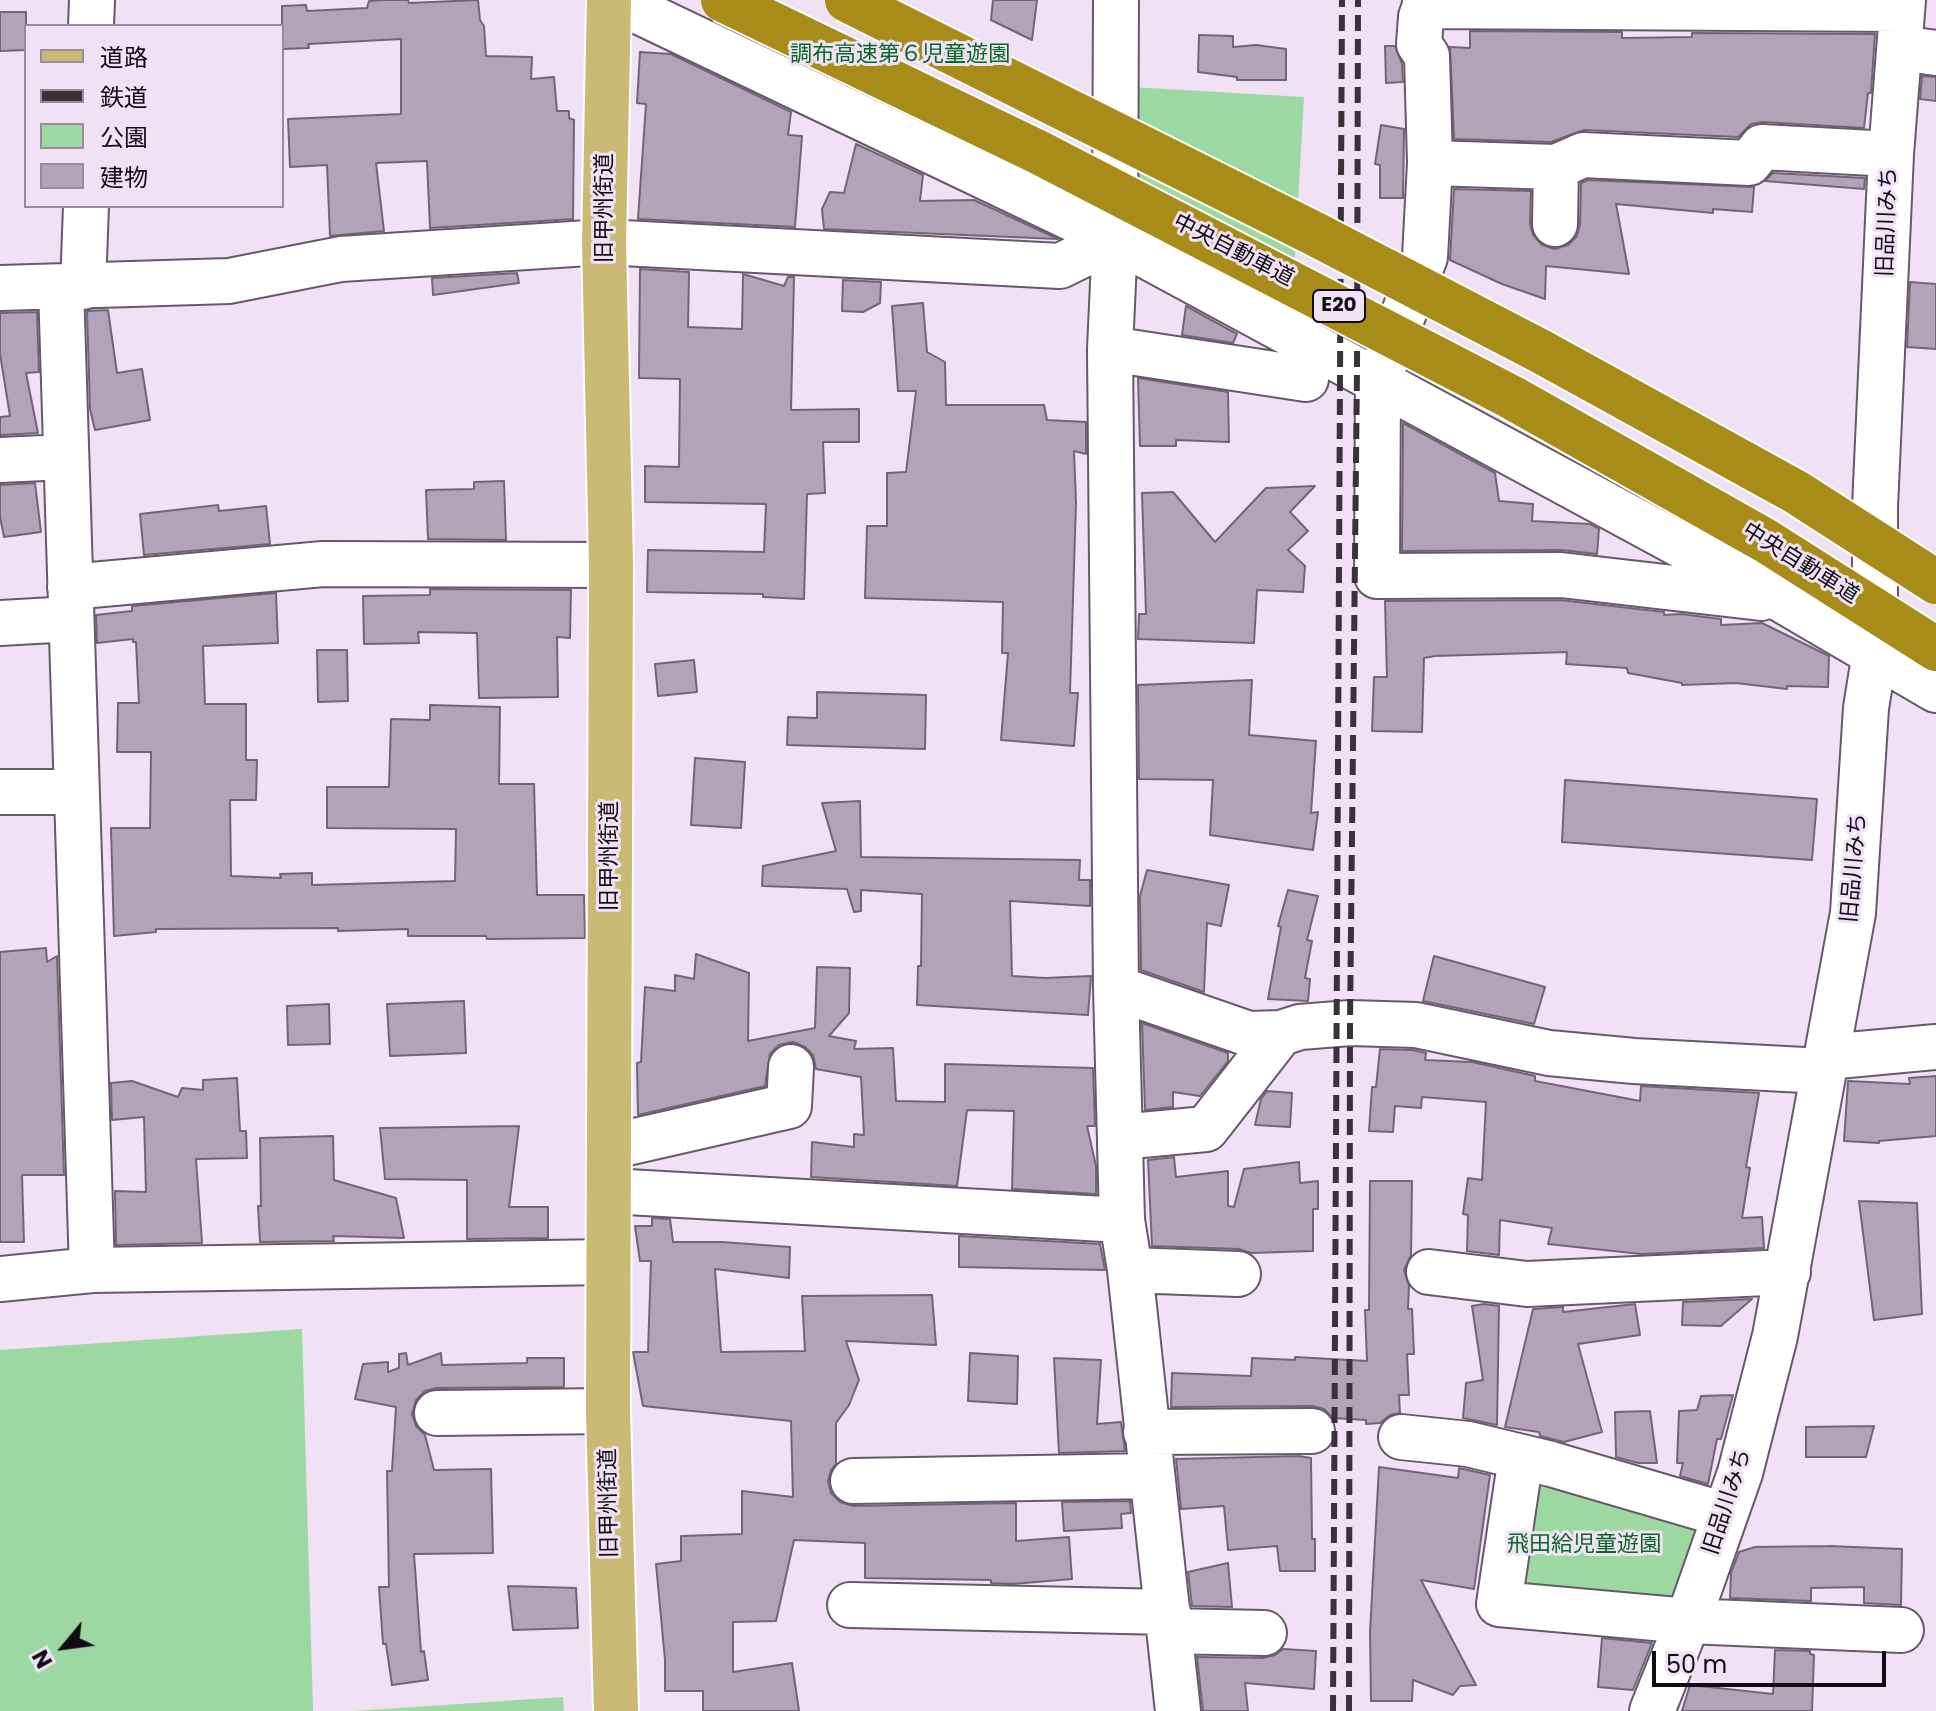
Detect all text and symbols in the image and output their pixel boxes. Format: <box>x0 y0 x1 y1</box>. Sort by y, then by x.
legend <box>24 24 284 208</box>
text: 道路 <box>100 41 148 74</box>
park label: 調布高速第６児童遊園 <box>790 42 1010 68</box>
text: 鉄道 <box>100 81 148 114</box>
text: 公園 <box>100 121 148 154</box>
street label: 旧甲州街道 <box>592 153 618 263</box>
text: 建物 <box>100 161 148 194</box>
street label: 旧品川みち <box>1873 167 1903 277</box>
street label: 中央自動車道 <box>1168 209 1298 293</box>
road number: E20 <box>1313 290 1365 322</box>
street label: 中央自動車道 <box>1737 518 1863 610</box>
street label: 旧甲州街道 <box>597 801 623 911</box>
street label: 旧品川みち <box>1837 812 1873 924</box>
street label: 旧品川みち <box>1698 1446 1758 1558</box>
street label: 旧甲州街道 <box>596 1448 624 1558</box>
park label: 飛田給児童遊園 <box>1507 1532 1661 1558</box>
north arrow <box>24 1607 104 1687</box>
scale bar <box>1656 1635 1890 1685</box>
text: N <box>25 1644 60 1674</box>
text: 50 m <box>1666 1648 1727 1681</box>

